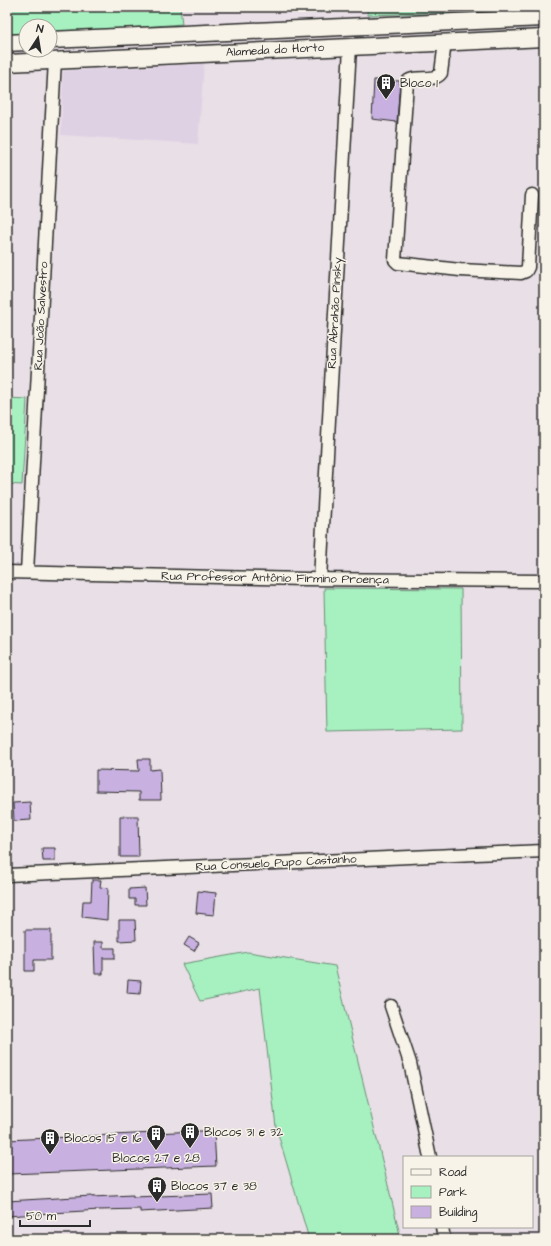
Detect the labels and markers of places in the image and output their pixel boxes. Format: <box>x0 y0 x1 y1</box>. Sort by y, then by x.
building icon: Bloco 1 <box>375 72 397 100</box>
place label: Bloco 1 <box>400 75 438 92</box>
building icon: Blocos 31 e 32 <box>179 1121 201 1149</box>
building icon: Blocos 27 e 28 <box>145 1123 167 1151</box>
place label: Blocos 31 e 32 <box>204 1124 283 1141</box>
building icon: Blocos 15 e 16 <box>39 1127 61 1155</box>
place label: Blocos 15 e 16 <box>64 1130 142 1147</box>
place label: Blocos 27 e 28 <box>112 1150 200 1167</box>
building icon: Blocos 37 e 38 <box>146 1175 168 1203</box>
place label: Blocos 37 e 38 <box>171 1178 257 1195</box>

